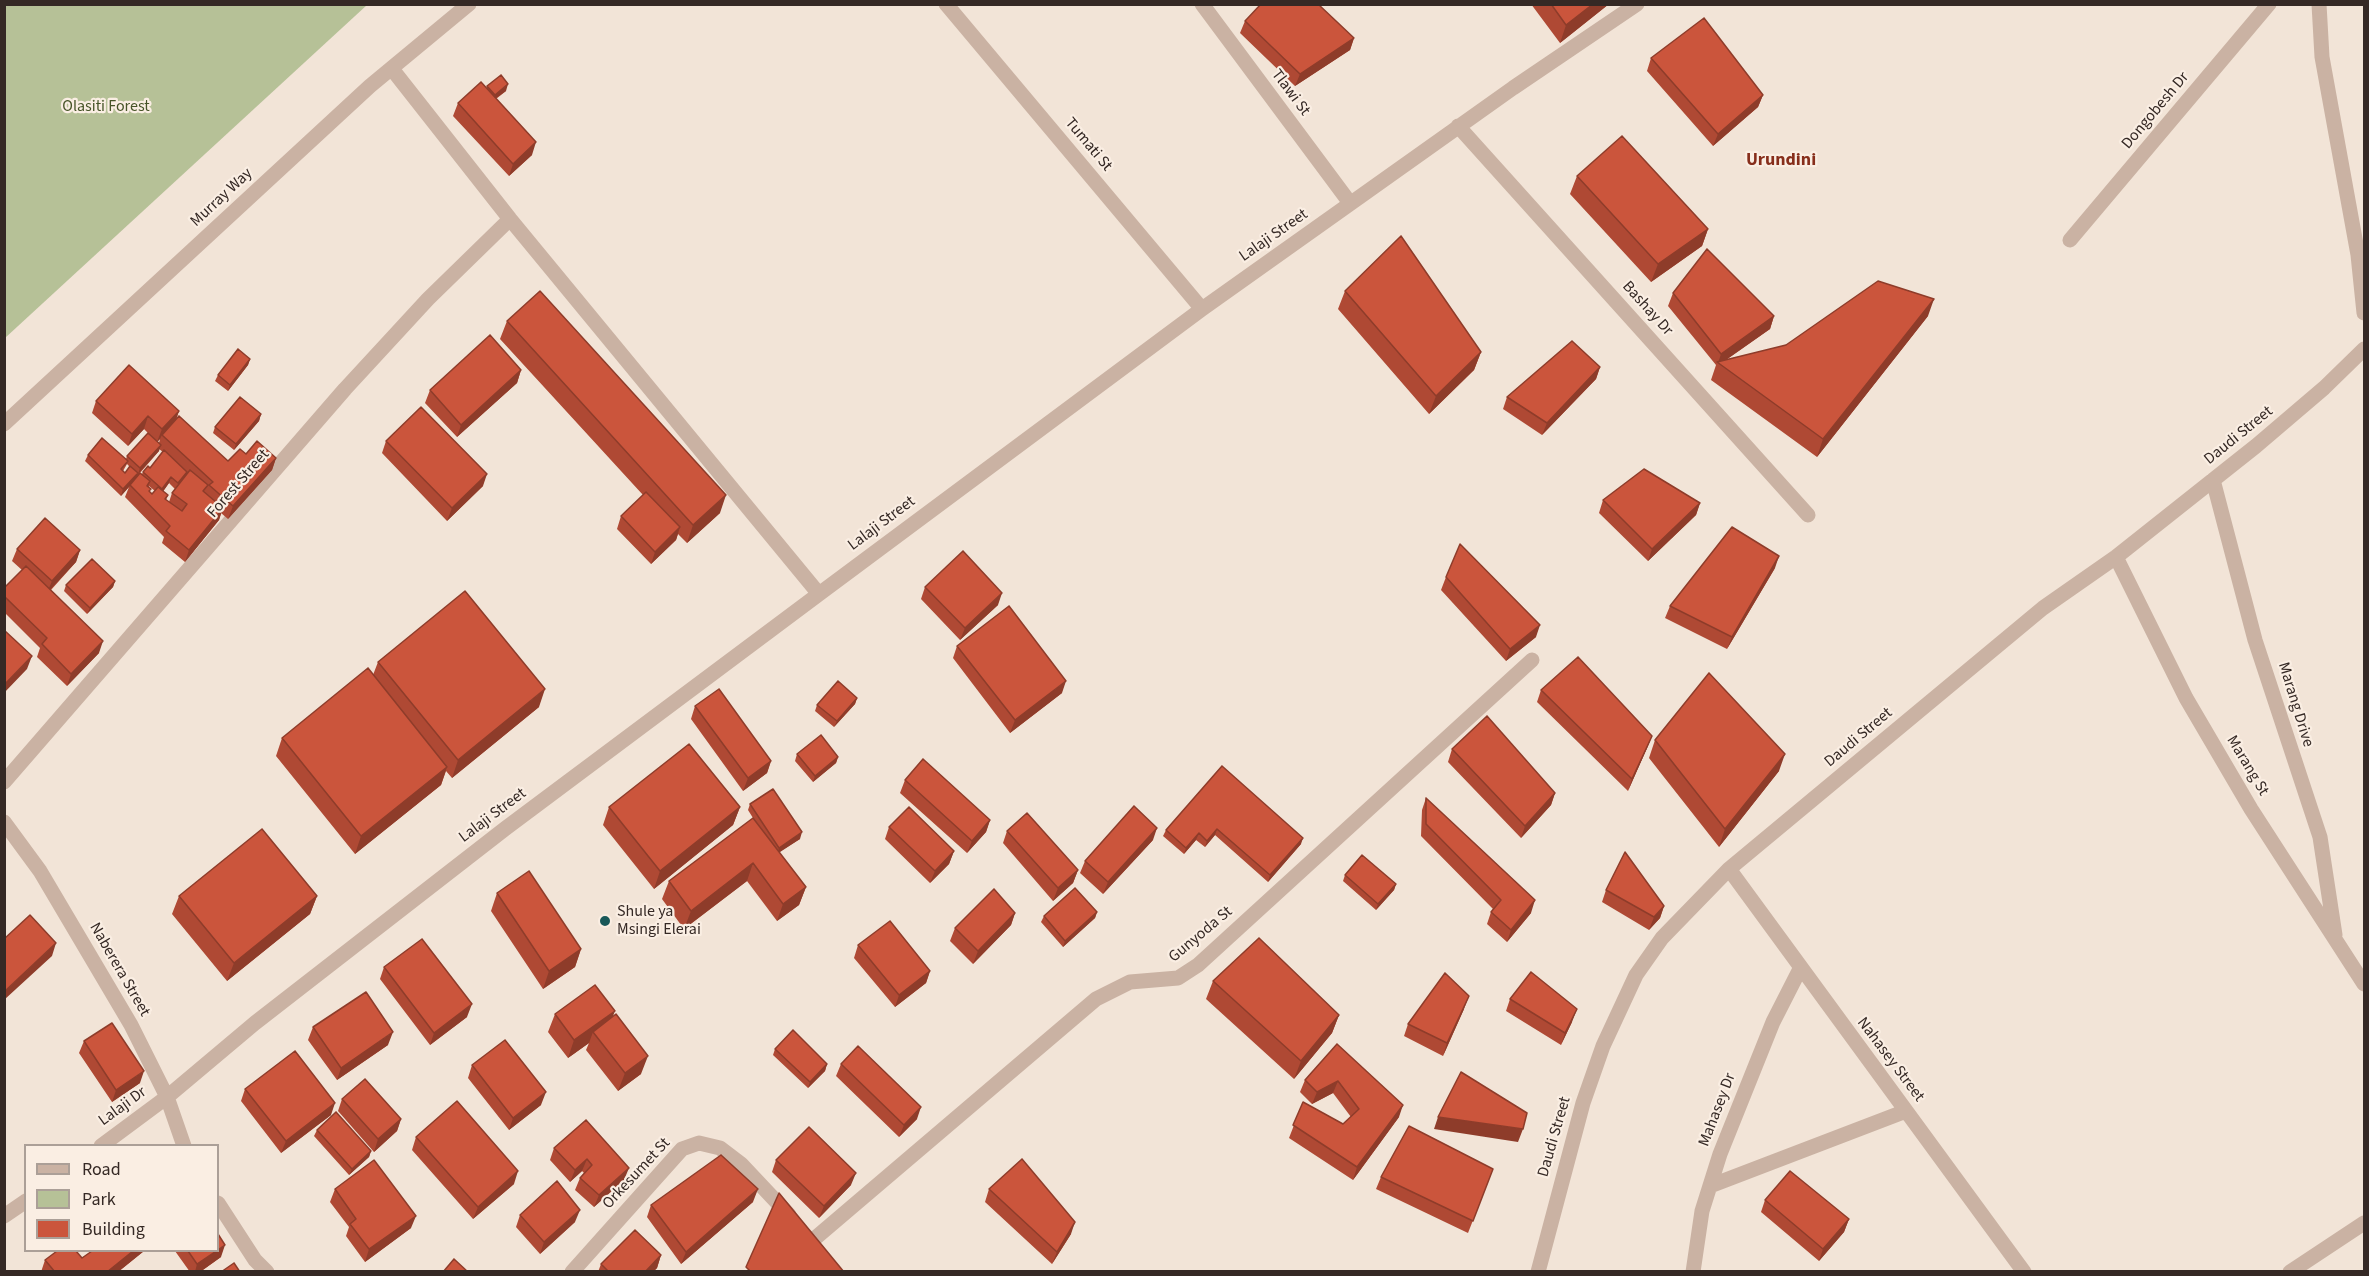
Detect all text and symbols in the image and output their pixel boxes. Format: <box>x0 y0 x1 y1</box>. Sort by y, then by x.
street label: Tlawi St <box>1266 66 1314 120</box>
street label: Dongobesh Dr <box>2118 69 2194 153</box>
park label: Olasiti Forest <box>62 97 150 117</box>
street label: Tumati St <box>1060 114 1116 176</box>
district label: Urundini <box>1746 150 1816 172</box>
street label: Murray Way <box>187 165 257 231</box>
street label: Lalaji Street <box>1236 205 1312 267</box>
street label: Bashay Dr <box>1617 278 1677 340</box>
street label: Daudi Street <box>2201 403 2277 469</box>
street label: Forest Street <box>204 446 274 522</box>
street label: Lalaji Street <box>845 493 919 555</box>
street label: Marang Drive <box>2273 660 2317 750</box>
street label: Daudi Street <box>1821 704 1897 772</box>
street label: Marang St <box>2222 733 2272 799</box>
street label: Lalaji Street <box>456 785 530 847</box>
place label: Shule ya Msingi Elerai <box>617 902 701 940</box>
street label: Gunyoda St <box>1165 903 1237 967</box>
marker: Shule ya Msingi Elerai <box>598 914 612 928</box>
street label: Naberera Street <box>84 920 154 1020</box>
street label: Nahasey Street <box>1852 1014 1928 1106</box>
street label: Mahasey Dr <box>1695 1070 1741 1150</box>
street label: Lalaji Dr <box>95 1083 151 1131</box>
street label: Daudi Street <box>1534 1095 1576 1179</box>
street label: Orkesumet St <box>599 1134 675 1214</box>
legend <box>24 1144 219 1252</box>
text: Road <box>82 1157 121 1182</box>
text: Park <box>82 1187 116 1212</box>
text: Building <box>82 1217 145 1242</box>

